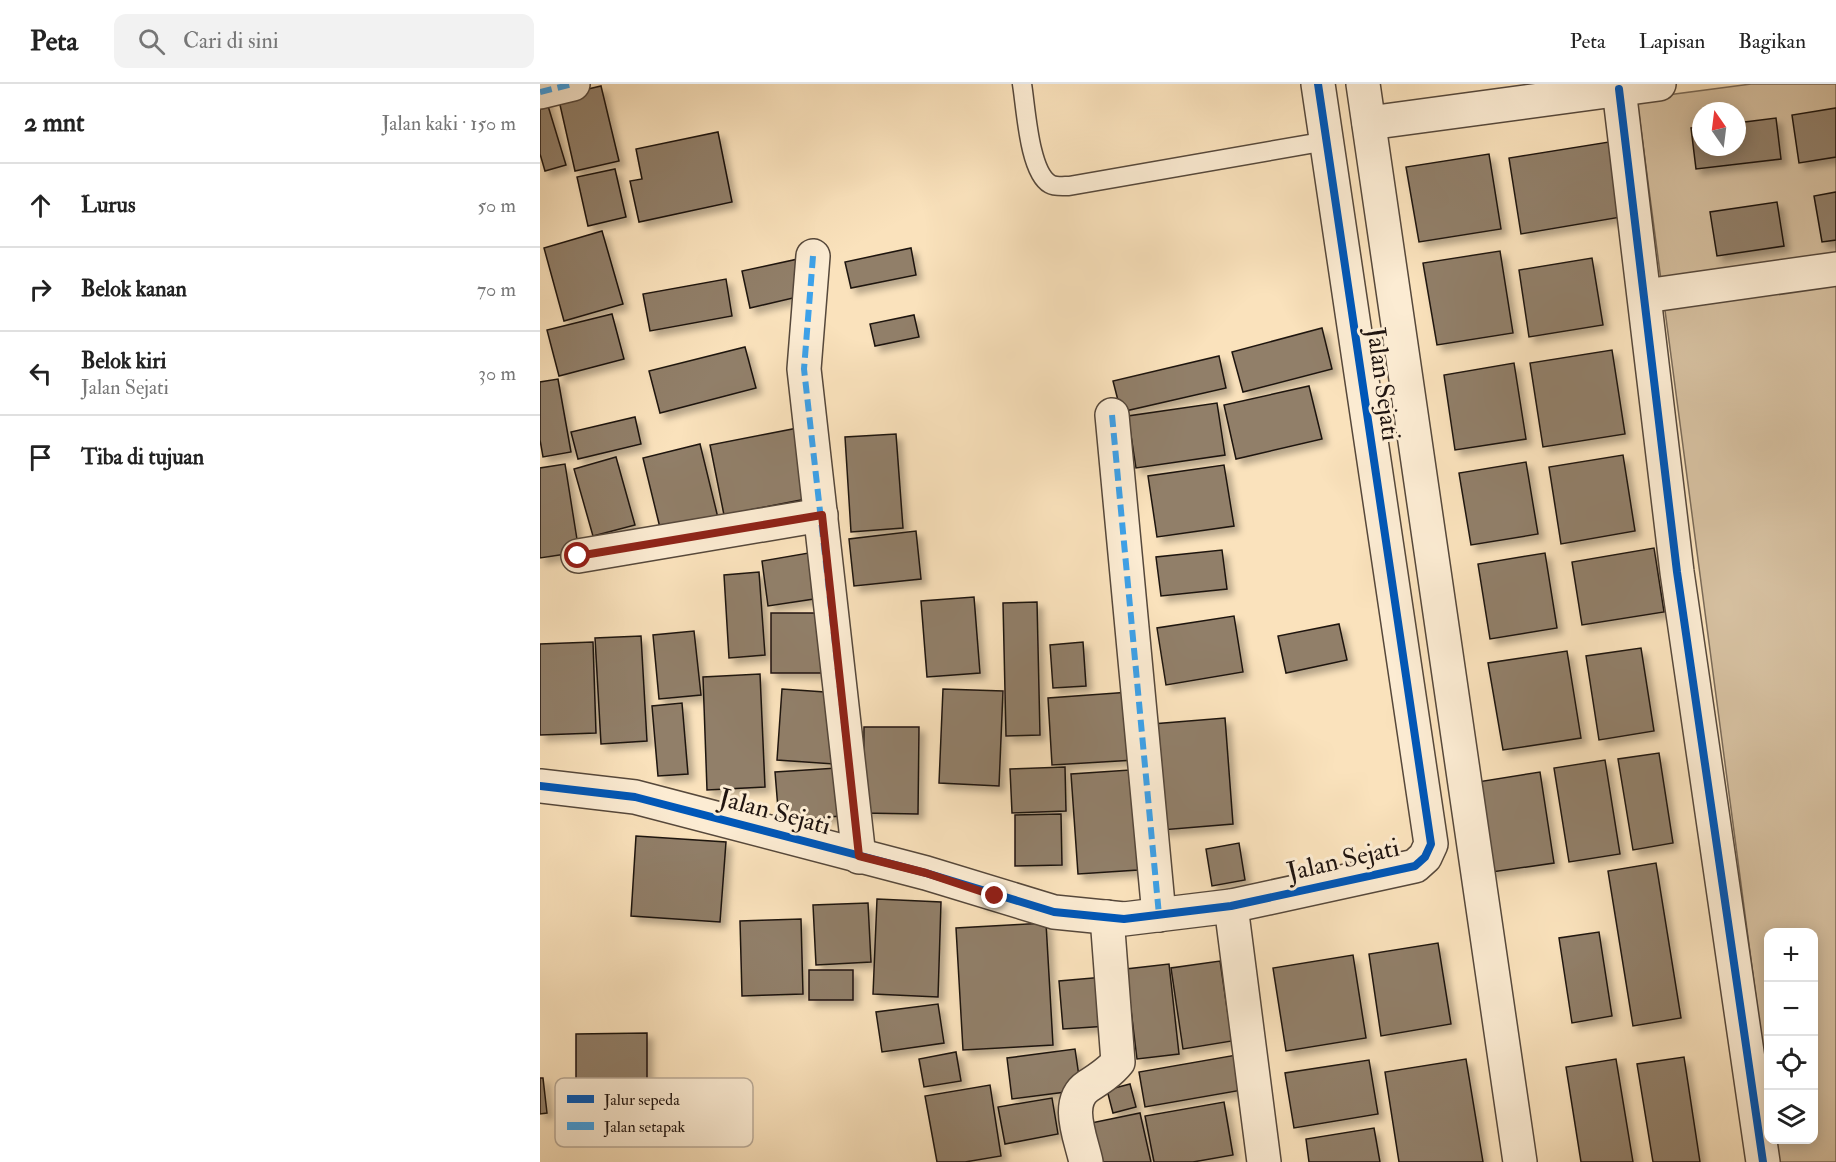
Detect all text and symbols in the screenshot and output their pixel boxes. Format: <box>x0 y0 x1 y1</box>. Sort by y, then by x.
search box <box>114 14 534 68</box>
text: Peta <box>30 24 78 59</box>
icon: search <box>135 25 168 58</box>
text: Cari di sini <box>183 27 279 55</box>
text: Peta <box>1570 28 1606 55</box>
text: Lapisan <box>1639 28 1705 55</box>
text: Bagikan <box>1738 28 1806 55</box>
north arrow <box>1692 102 1746 156</box>
text: 2 mnt <box>24 107 85 139</box>
text: Jalan kaki · 150 m <box>382 111 516 136</box>
icon: ahead <box>24 189 57 222</box>
text: Lurus <box>81 191 135 219</box>
text: 50 m <box>477 193 516 218</box>
icon: right <box>24 273 57 306</box>
text: Belok kanan <box>81 275 187 303</box>
text: 70 m <box>477 277 516 302</box>
street label: Jalan Sejati <box>1359 324 1407 443</box>
text: Belok kiri <box>81 347 166 375</box>
icon: left <box>24 357 57 390</box>
text: 30 m <box>478 361 516 386</box>
text: Jalan Sejati <box>81 375 169 400</box>
icon: arrive <box>24 441 57 474</box>
text: Tiba di tujuan <box>81 443 204 471</box>
route start <box>564 542 590 568</box>
street label: Jalan Sejati <box>714 781 834 842</box>
street label: Jalan Sejati <box>1283 832 1403 889</box>
route end <box>981 882 1007 908</box>
map controls <box>1764 928 1818 1144</box>
button: + <box>1764 928 1818 982</box>
button: − <box>1764 982 1818 1036</box>
button: locate <box>1764 1036 1818 1090</box>
legend <box>555 1078 753 1147</box>
text: Jalur sepeda <box>603 1090 680 1111</box>
button: layers <box>1764 1090 1818 1144</box>
text: Jalan setapak <box>603 1117 686 1138</box>

